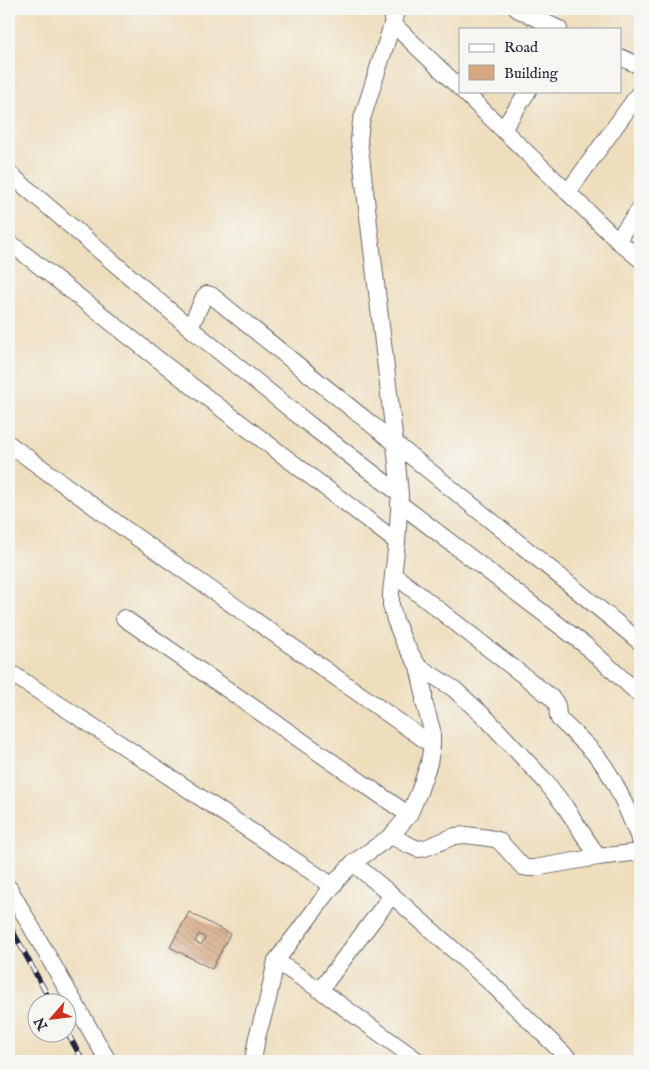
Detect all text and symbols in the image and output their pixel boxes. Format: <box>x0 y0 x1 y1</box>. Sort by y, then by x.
legend <box>459 28 622 92</box>
text: Road <box>504 38 539 57</box>
text: Building <box>504 64 559 83</box>
north arrow <box>28 992 78 1042</box>
text: N <box>31 1014 53 1034</box>

